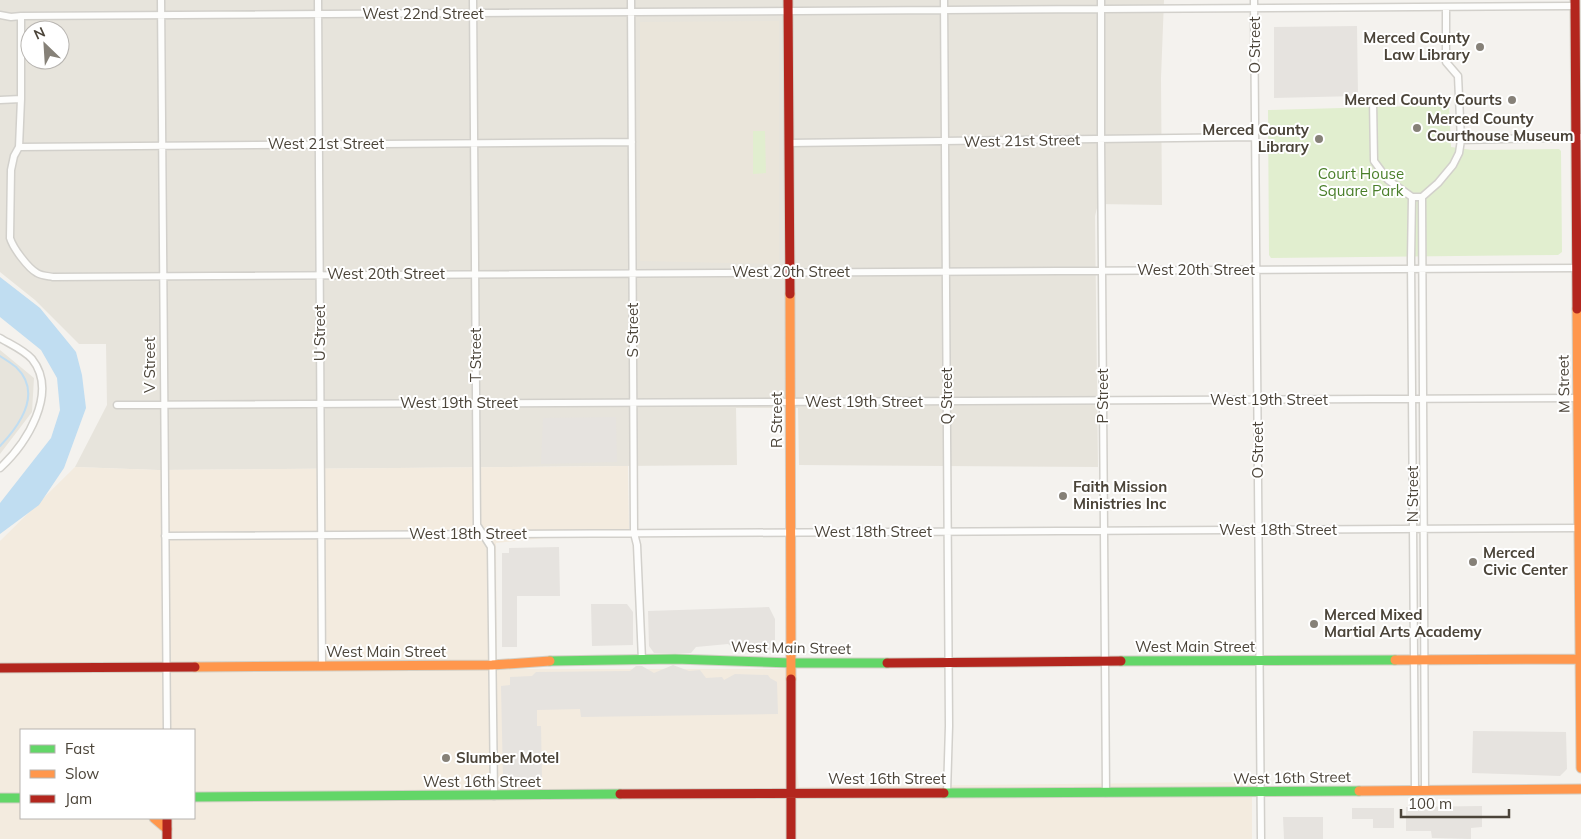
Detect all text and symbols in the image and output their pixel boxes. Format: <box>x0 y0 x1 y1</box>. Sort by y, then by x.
street label: West 22nd Street <box>362 4 484 23</box>
street label: O Street <box>1245 17 1264 73</box>
north arrow <box>20 20 70 70</box>
text: N <box>31 23 48 44</box>
place label: Merced County Law Library <box>1363 28 1471 64</box>
marker: Merced County Law Library <box>1474 41 1486 53</box>
place label: Merced County Courts <box>1344 90 1502 109</box>
marker: Merced County Courts <box>1506 94 1518 106</box>
place label: Merced County Courthouse Museum <box>1427 109 1573 145</box>
place label: Merced County Library <box>1202 120 1310 156</box>
marker: Merced County Courthouse Museum <box>1411 122 1423 134</box>
street label: West 21st Street <box>964 130 1080 151</box>
marker: Merced County Library <box>1313 133 1325 145</box>
street label: West 21st Street <box>268 134 384 153</box>
park label: Court House Square Park <box>1318 164 1404 200</box>
street label: West 20th Street <box>1137 260 1255 279</box>
street label: West 20th Street <box>732 262 850 281</box>
street label: West 20th Street <box>327 264 445 283</box>
street label: S Street <box>623 303 642 357</box>
street label: U Street <box>310 305 329 361</box>
street label: T Street <box>466 328 485 382</box>
street label: V Street <box>140 337 159 393</box>
street label: M Street <box>1553 355 1574 413</box>
street label: Q Street <box>937 368 956 424</box>
street label: P Street <box>1093 368 1112 424</box>
street label: West 19th Street <box>1210 390 1328 409</box>
street label: R Street <box>767 392 786 448</box>
street label: West 19th Street <box>805 392 923 411</box>
street label: West 19th Street <box>400 393 518 412</box>
street label: O Street <box>1248 422 1267 478</box>
street label: N Street <box>1403 466 1422 522</box>
place label: Faith Mission Ministries Inc <box>1073 477 1167 513</box>
marker: Faith Mission Ministries Inc <box>1057 490 1069 502</box>
street label: West 18th Street <box>1219 520 1337 539</box>
street label: West 18th Street <box>814 522 932 541</box>
street label: West 18th Street <box>409 524 527 543</box>
place label: Merced Civic Center <box>1483 543 1568 579</box>
marker: Merced Civic Center <box>1467 556 1479 568</box>
place label: Merced Mixed Martial Arts Academy <box>1324 605 1482 641</box>
marker: Merced Mixed Martial Arts Academy <box>1308 618 1320 630</box>
street label: West Main Street <box>731 637 851 658</box>
street label: West Main Street <box>1135 637 1255 656</box>
street label: West Main Street <box>326 642 446 661</box>
legend <box>20 729 195 819</box>
text: Fast <box>65 739 95 758</box>
place label: Slumber Motel <box>456 748 559 767</box>
marker: Slumber Motel <box>440 752 452 764</box>
text: Slow <box>65 764 99 783</box>
street label: West 16th Street <box>1233 767 1351 788</box>
street label: West 16th Street <box>828 769 946 788</box>
street label: West 16th Street <box>423 772 541 791</box>
scale bar <box>1401 786 1508 818</box>
text: Jam <box>65 789 92 808</box>
text: 100 m <box>1408 794 1452 813</box>

